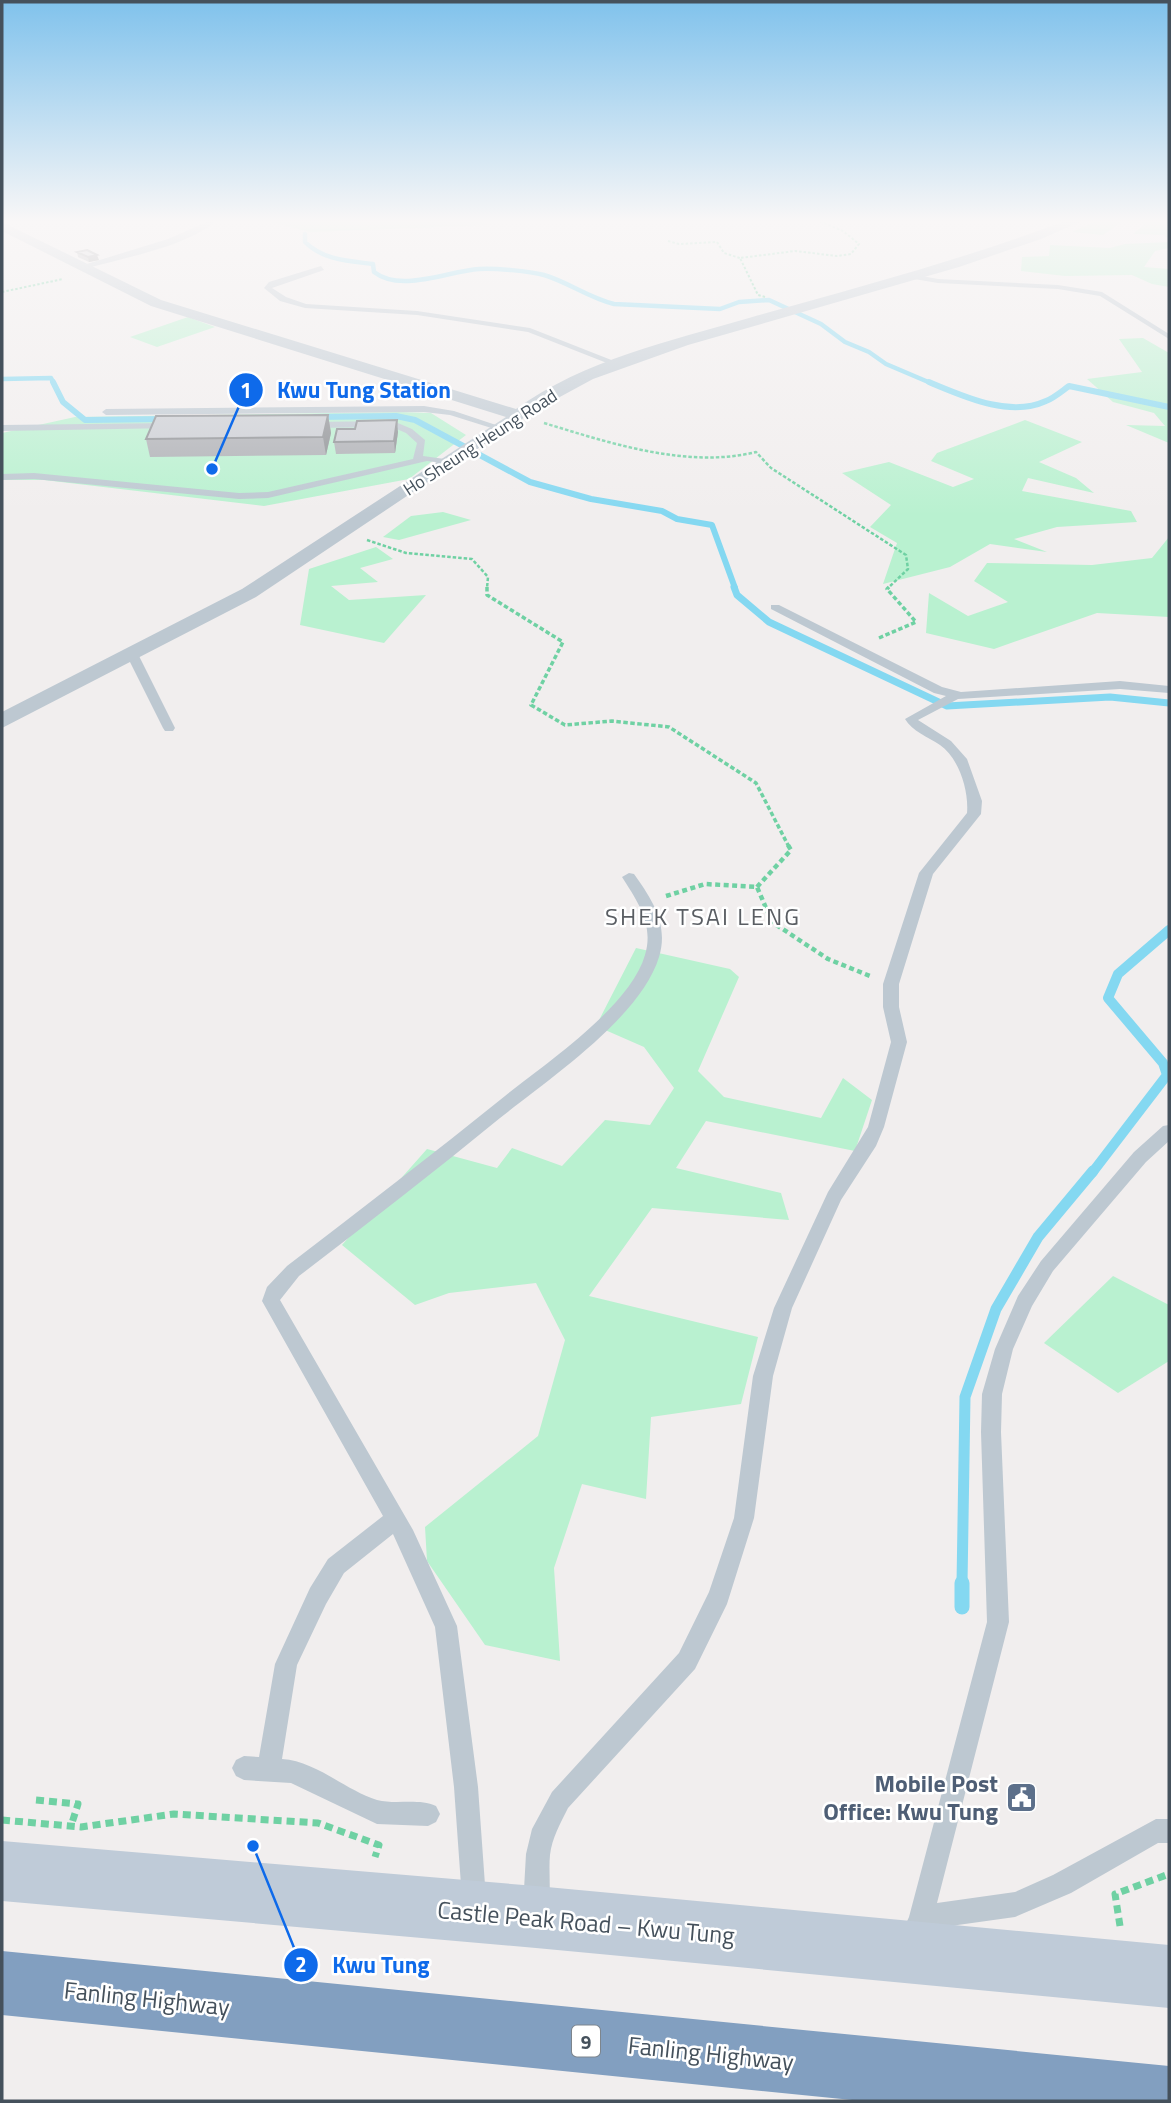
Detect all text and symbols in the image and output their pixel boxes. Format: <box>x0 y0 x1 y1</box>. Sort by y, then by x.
callout: Kwu Tung Station <box>228 368 465 412</box>
text: Kwu Tung Station <box>277 372 451 407</box>
text: 1 <box>240 374 252 406</box>
street label: Ho Sheung Heung Road <box>398 382 562 502</box>
district label: SHEK TSAI LENG <box>605 898 801 934</box>
place label: Mobile Post Office: Kwu Tung <box>823 1765 998 1829</box>
public building icon: Mobile Post Office: Kwu Tung <box>1004 1780 1038 1814</box>
street label: Castle Peak Road – Kwu Tung <box>436 1891 736 1953</box>
callout: Kwu Tung <box>283 1943 443 1987</box>
text: Kwu Tung <box>332 1947 430 1982</box>
text: 2 <box>295 1948 307 1980</box>
street label: Fanling Highway <box>62 1971 232 2025</box>
road number: 9 <box>572 2025 600 2056</box>
street label: Fanling Highway <box>626 2026 796 2080</box>

